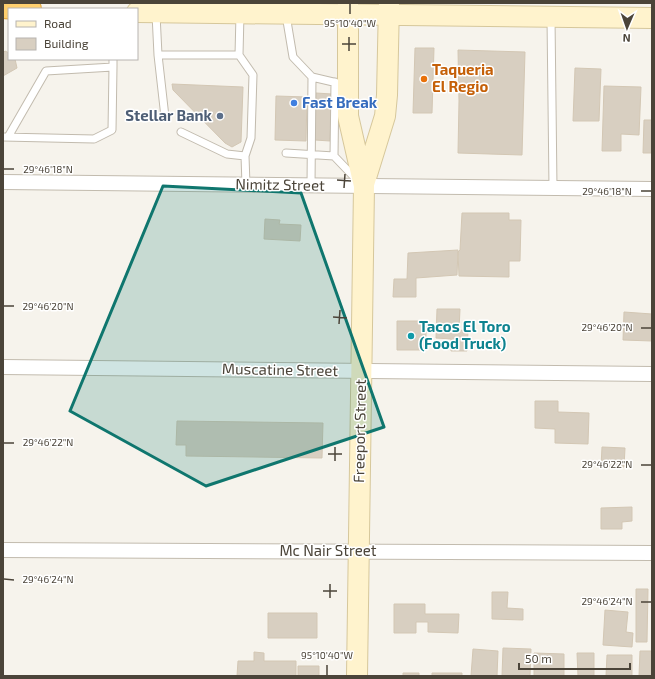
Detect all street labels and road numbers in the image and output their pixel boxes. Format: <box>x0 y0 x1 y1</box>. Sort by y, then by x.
street label: Nimitz Street <box>235 174 325 194</box>
street label: Muscatine Street <box>222 359 339 379</box>
street label: Freeport Street <box>349 379 369 483</box>
street label: Mc Nair Street <box>279 541 377 559</box>

